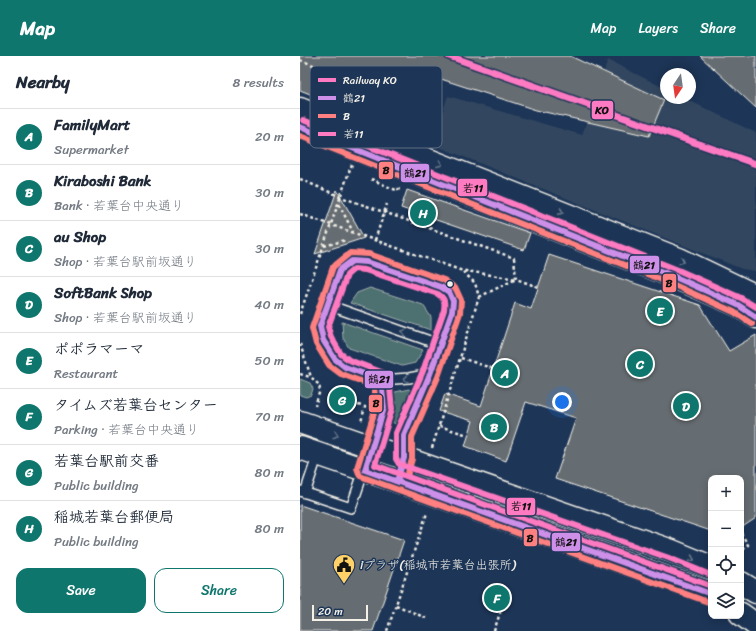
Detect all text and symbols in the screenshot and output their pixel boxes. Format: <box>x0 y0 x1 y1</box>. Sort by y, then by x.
text: Map <box>20 12 55 45</box>
text: Map <box>591 16 616 41</box>
text: Layers <box>638 16 678 41</box>
text: Share <box>700 16 736 41</box>
legend <box>310 66 442 148</box>
text: Nearby <box>16 67 70 97</box>
north arrow <box>660 68 696 104</box>
text: 8 results <box>232 71 284 94</box>
text: Railway KO <box>343 71 397 90</box>
text: 鶴21 <box>343 89 365 108</box>
line badge: KO <box>591 100 614 120</box>
text: KO <box>594 101 609 120</box>
text: B <box>343 107 350 126</box>
text: FamilyMart <box>54 112 130 138</box>
text: A <box>25 125 33 148</box>
text: 20 m <box>255 125 284 148</box>
text: 若11 <box>343 125 364 144</box>
text: Supermarket <box>54 138 129 161</box>
one-way arrow <box>437 160 444 168</box>
line badge: B <box>378 161 394 180</box>
text: B <box>383 161 390 180</box>
line badge: 鶴21 <box>400 163 430 183</box>
text: 鶴21 <box>404 164 426 183</box>
text: Kiraboshi Bank <box>54 168 151 194</box>
line badge: 若11 <box>457 178 488 197</box>
text: 若11 <box>463 179 483 198</box>
text: B <box>25 181 33 204</box>
text: 30 m <box>255 181 284 204</box>
text: Bank · 若葉台中央通り <box>54 194 184 217</box>
pin: H <box>410 198 436 228</box>
one-way arrow <box>558 208 565 216</box>
text: au Shop <box>54 224 106 250</box>
text: C <box>25 237 33 260</box>
text: 30 m <box>255 237 284 260</box>
text: Shop · 若葉台駅前坂通り <box>54 250 197 273</box>
line badge: 鶴21 <box>629 255 660 274</box>
text: 鶴21 <box>633 256 655 275</box>
one-way arrow <box>678 256 685 264</box>
line badge: B <box>662 273 677 293</box>
text: B <box>666 274 673 293</box>
unlabelled marker <box>445 279 455 289</box>
text: SoftBank Shop <box>54 280 152 306</box>
text: D <box>25 293 33 316</box>
text: 40 m <box>254 293 284 316</box>
pin: E <box>647 296 673 326</box>
text: Shop · 若葉台駅前坂通り <box>54 306 197 329</box>
one-way arrow <box>401 328 408 337</box>
text: ポポラマーマ <box>54 336 145 362</box>
text: E <box>25 349 33 372</box>
text: 50 m <box>254 349 284 372</box>
pin: C <box>627 349 653 379</box>
pin: A <box>492 358 518 388</box>
text: Restaurant <box>54 362 118 385</box>
line badge: 鶴21 <box>364 370 394 389</box>
text: 鶴21 <box>368 370 390 389</box>
one-way arrow <box>403 374 409 383</box>
pin: G <box>329 385 355 415</box>
pin: D <box>673 391 699 421</box>
text: タイムズ若葉台センター <box>54 392 218 418</box>
your location <box>552 392 572 412</box>
line badge: B <box>368 394 383 413</box>
text: B <box>373 394 380 413</box>
text: F <box>25 405 33 428</box>
text: 70 m <box>255 405 284 428</box>
pin: B <box>481 412 507 442</box>
text: Parking · 若葉台中央通り <box>54 418 199 441</box>
one-way arrow <box>333 430 340 438</box>
text: 若葉台駅前交番 <box>54 448 159 474</box>
text: G <box>25 461 33 484</box>
text: 80 m <box>255 461 284 484</box>
text: Public building <box>54 474 139 497</box>
map controls <box>708 475 744 619</box>
button: + <box>708 475 744 511</box>
line badge: 若11 <box>506 497 536 516</box>
text: 若11 <box>511 497 531 516</box>
text: 稲城若葉台郵便局 <box>54 504 174 530</box>
button: − <box>708 511 744 547</box>
text: H <box>24 517 34 540</box>
text: 80 m <box>255 517 284 540</box>
line badge: B <box>523 528 538 547</box>
text: B <box>527 529 534 548</box>
text: Public building <box>54 530 139 553</box>
line badge: 鶴21 <box>551 532 581 552</box>
text: 鶴21 <box>555 533 577 552</box>
button: locate <box>708 547 744 583</box>
public building icon: iプラザ(稲城市若葉台出張所) <box>331 552 357 585</box>
place label: iプラザ(稲城市若葉台出張所) <box>360 554 517 576</box>
one-way arrow <box>687 554 695 562</box>
button: Save <box>16 568 146 613</box>
button: Share <box>154 568 284 613</box>
pin: F <box>484 583 510 613</box>
button: layers <box>708 583 744 619</box>
text: 20 m <box>318 602 343 621</box>
scale bar <box>312 603 368 622</box>

